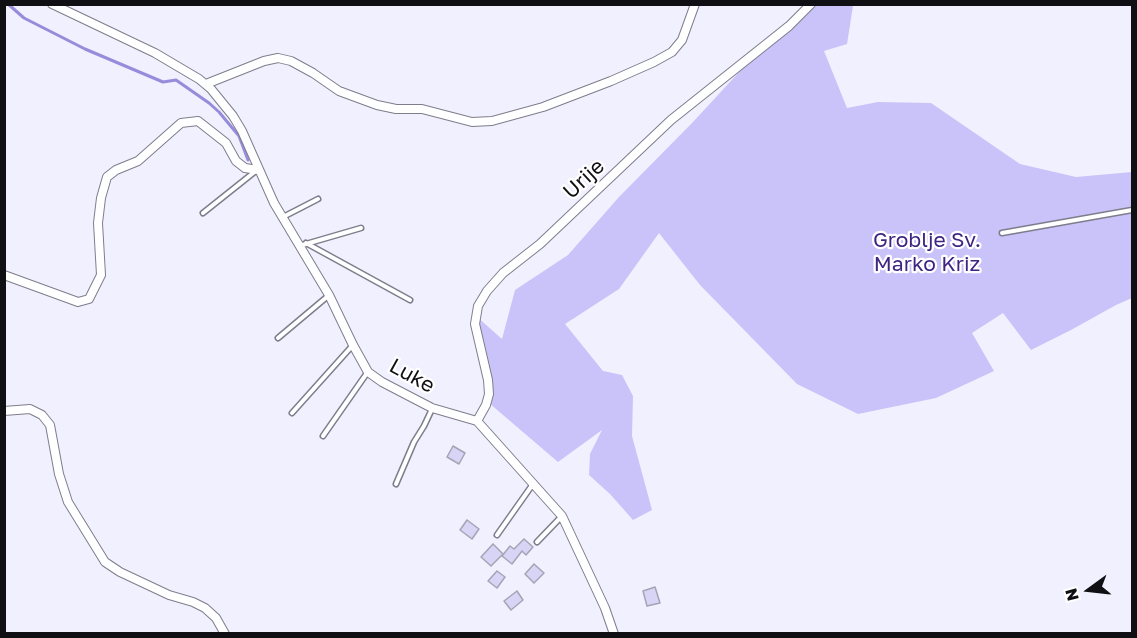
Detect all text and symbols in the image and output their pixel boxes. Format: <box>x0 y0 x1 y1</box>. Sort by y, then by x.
street label: Urije <box>558 154 610 204</box>
park label: Groblje Sv. Marko Kriz <box>873 227 981 277</box>
street label: Luke <box>385 353 439 399</box>
north arrow <box>1059 560 1119 620</box>
text: N <box>1060 586 1083 603</box>

